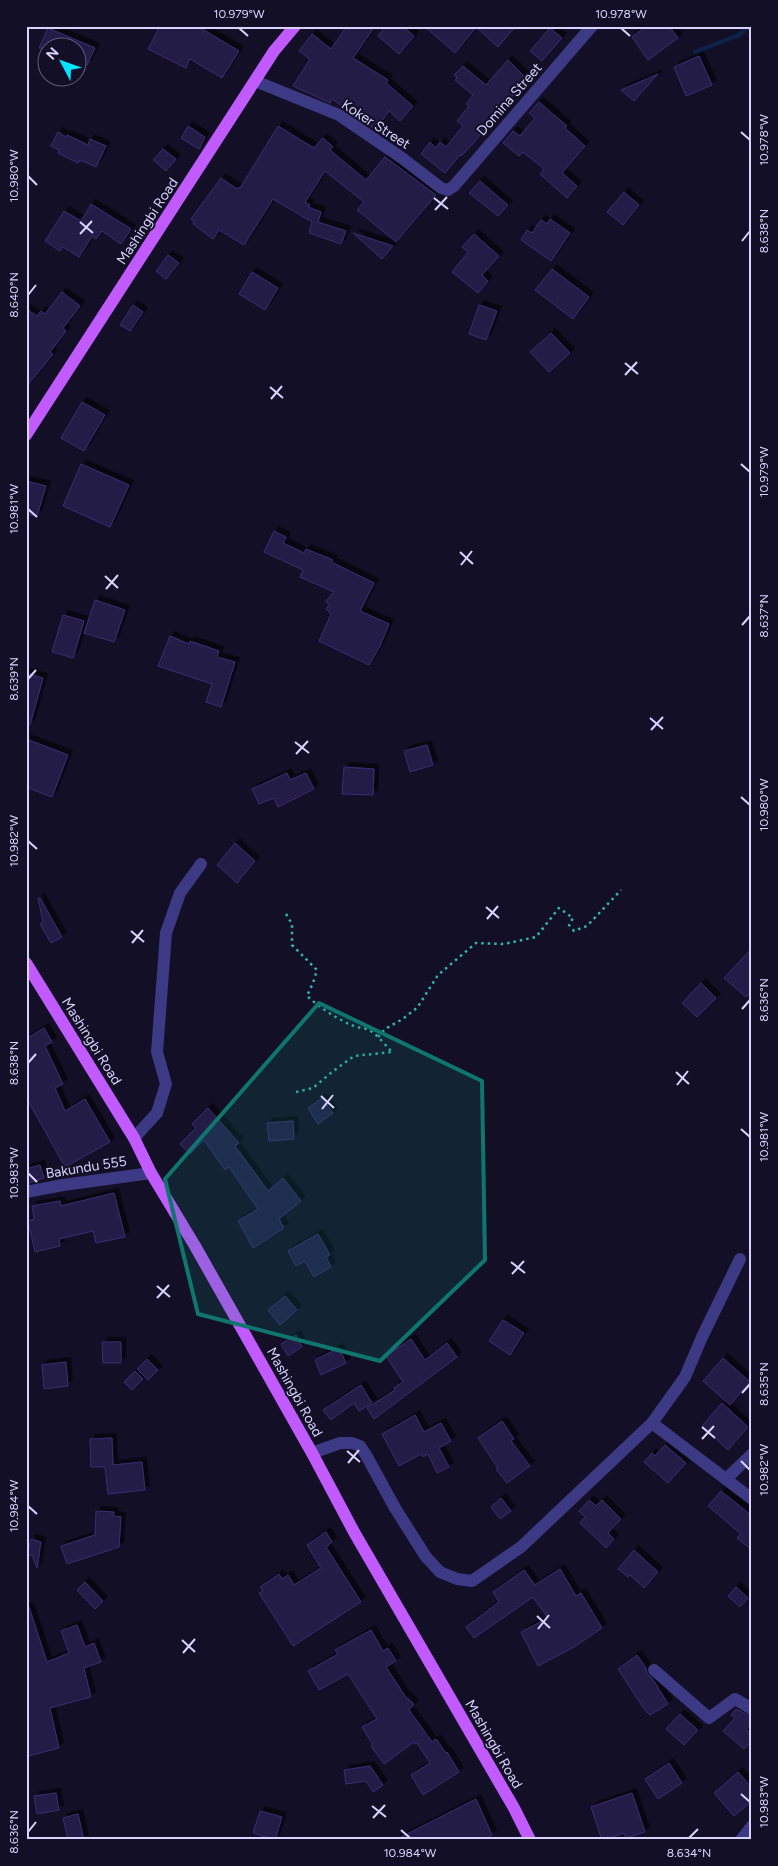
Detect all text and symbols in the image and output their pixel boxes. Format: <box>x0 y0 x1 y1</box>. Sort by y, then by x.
text: 10.979°W <box>213 7 265 21</box>
text: 10.978°W <box>595 7 647 21</box>
north arrow <box>38 38 88 88</box>
text: N <box>43 44 63 63</box>
street label: Domina Street <box>473 60 545 139</box>
street label: Koker Street <box>338 96 413 153</box>
text: 10.978°W <box>757 114 771 166</box>
text: 10.980°W <box>7 149 21 202</box>
street label: Mashingbi Road <box>113 175 182 268</box>
text: 8.638°N <box>757 209 771 253</box>
text: 8.640°N <box>7 272 21 318</box>
text: 10.979°W <box>757 446 771 498</box>
text: 10.981°W <box>7 483 21 534</box>
text: 8.637°N <box>757 594 771 638</box>
text: 8.639°N <box>7 657 21 701</box>
text: 10.980°W <box>757 778 771 831</box>
text: 10.982°W <box>7 815 21 867</box>
text: 8.636°N <box>757 978 771 1022</box>
street label: Mashingbi Road <box>58 994 125 1088</box>
text: 8.638°N <box>7 1041 21 1085</box>
text: 10.981°W <box>757 1111 771 1162</box>
text: 10.983°W <box>7 1147 21 1199</box>
street label: Bakundu 555 <box>44 1153 128 1182</box>
street label: Mashingbi Road <box>263 1344 326 1440</box>
text: 8.635°N <box>757 1362 771 1406</box>
text: 10.982°W <box>757 1444 771 1496</box>
text: 10.984°W <box>7 1479 21 1532</box>
street label: Mashingbi Road <box>461 1697 526 1792</box>
text: 10.983°W <box>757 1776 771 1828</box>
text: 8.636°N <box>7 1810 21 1854</box>
text: 10.984°W <box>384 1846 437 1860</box>
text: 8.634°N <box>667 1846 711 1860</box>

